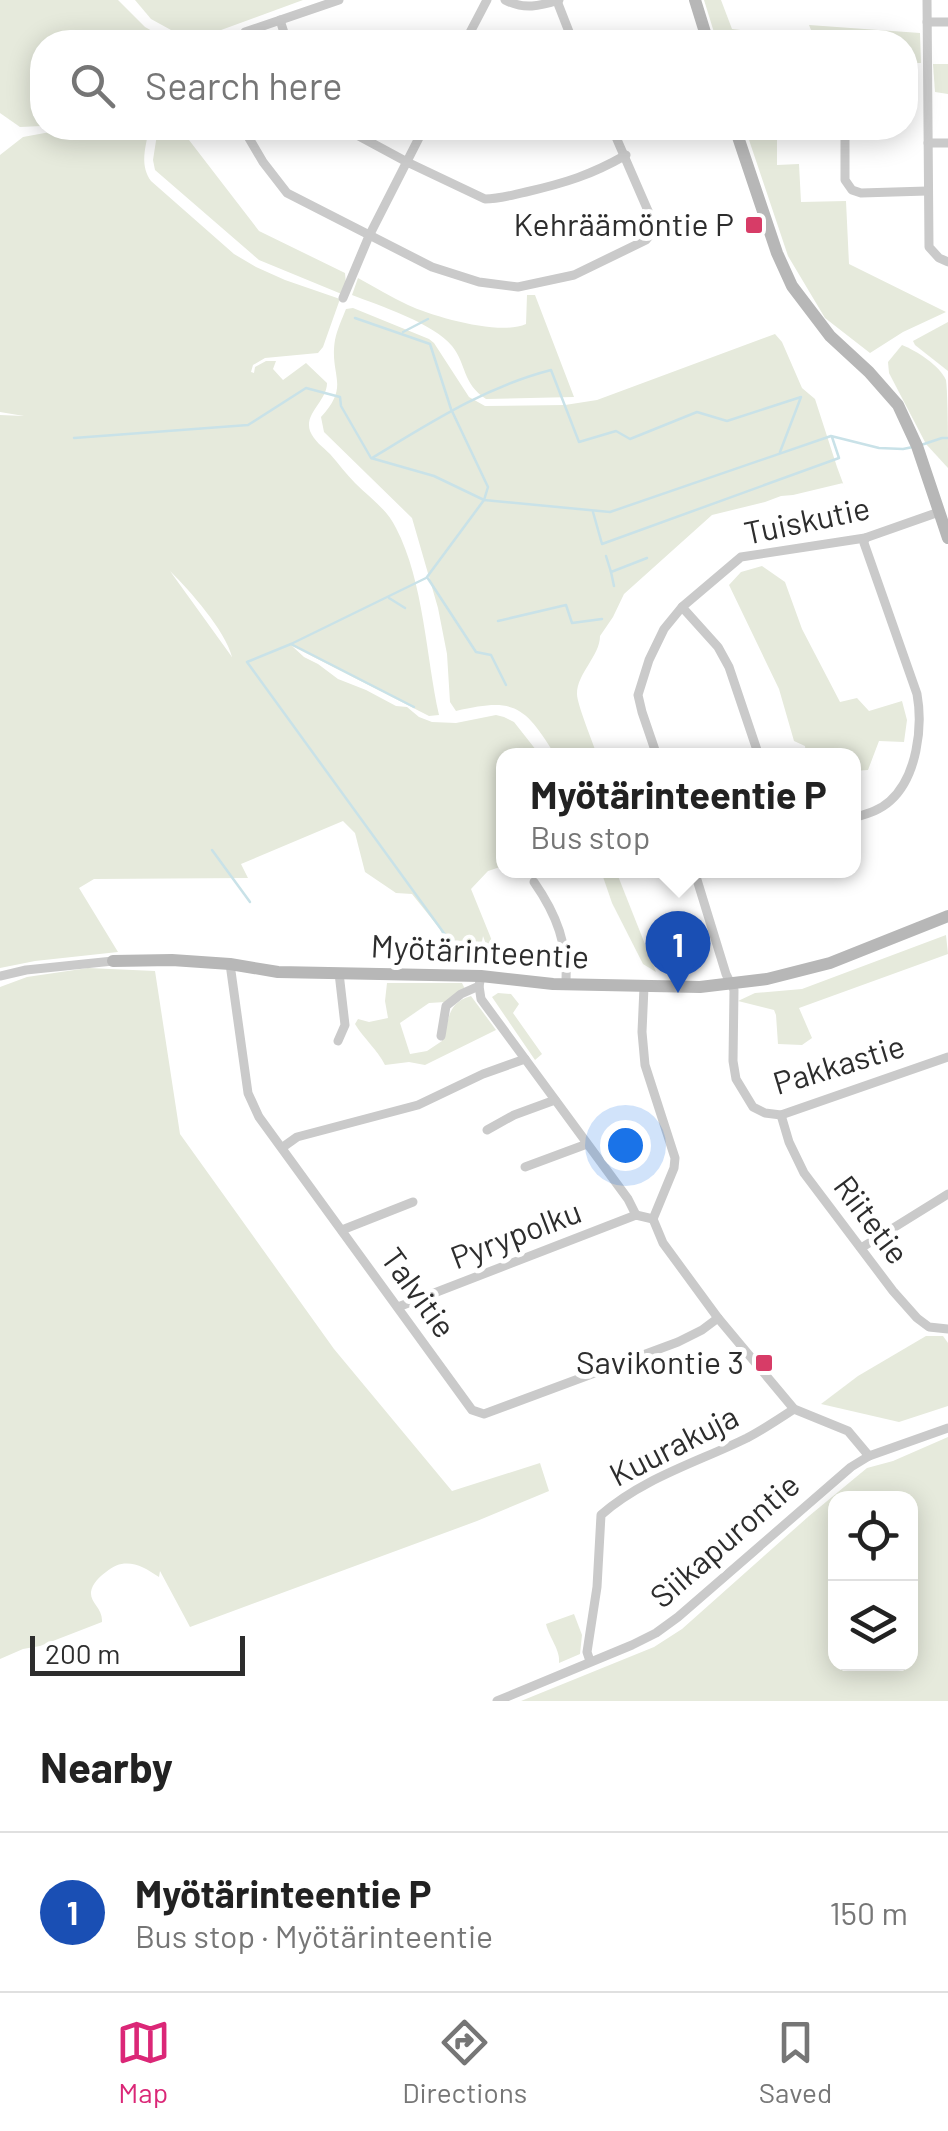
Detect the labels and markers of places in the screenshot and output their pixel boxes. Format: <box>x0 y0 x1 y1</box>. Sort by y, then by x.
place label: Kehräämöntie P <box>514 204 734 242</box>
marker: Kehräämöntie P <box>743 214 765 236</box>
pin: 1 <box>646 910 710 993</box>
place label: Savikontie 3 <box>576 1342 744 1380</box>
marker: Savikontie 3 <box>753 1352 775 1374</box>

